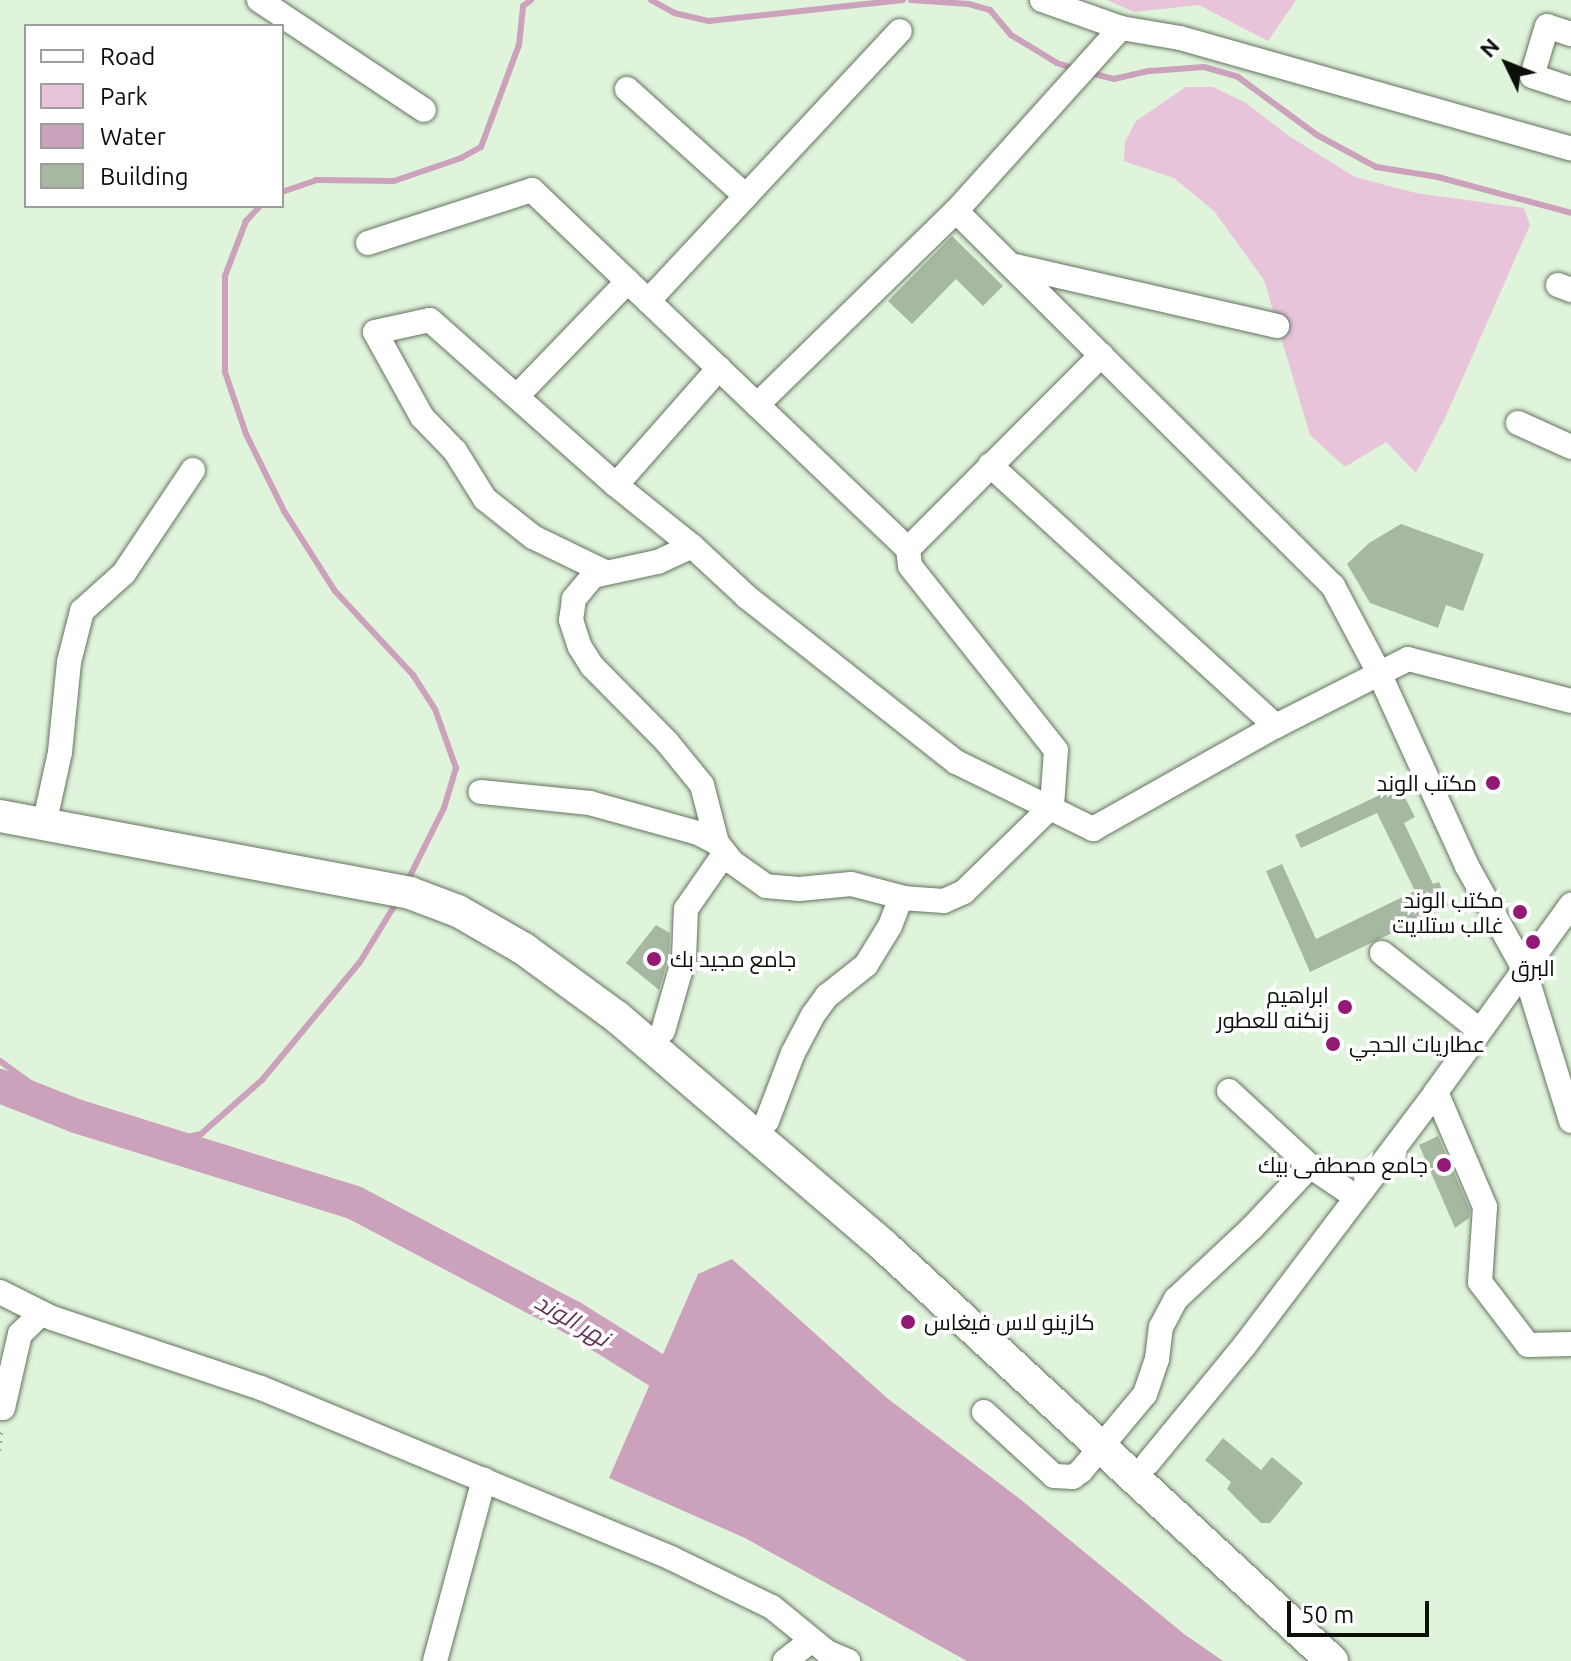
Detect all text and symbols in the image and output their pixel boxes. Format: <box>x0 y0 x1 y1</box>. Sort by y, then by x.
legend <box>24 24 284 208</box>
north arrow <box>1467 24 1547 104</box>
text: N <box>1474 33 1504 62</box>
text: Road <box>100 43 155 70</box>
text: Park <box>100 83 148 110</box>
text: Water <box>100 123 166 150</box>
text: Building <box>100 163 188 190</box>
place label: مكتب الوند <box>1377 770 1477 796</box>
marker: مكتب الوند <box>1484 774 1502 792</box>
place label: مكتب الوند غالب ستلايت <box>1392 886 1504 938</box>
marker: مكتب الوند غالب ستلايت <box>1511 903 1529 921</box>
marker: البرق <box>1524 933 1542 951</box>
place label: جامع مجيد بك <box>670 946 796 972</box>
marker: جامع مجيد بك <box>645 950 663 968</box>
place label: البرق <box>1511 955 1555 981</box>
place label: ابراهيم زنكنه للعطور <box>1217 981 1329 1032</box>
marker: ابراهيم زنكنه للعطور <box>1336 998 1354 1016</box>
place label: عطاريات الحجي <box>1349 1031 1485 1057</box>
marker: عطاريات الحجي <box>1324 1035 1342 1053</box>
place label: جامع مصطفى بيك <box>1258 1152 1428 1178</box>
marker: جامع مصطفى بيك <box>1435 1156 1453 1174</box>
water label: نهر الوند <box>530 1287 614 1353</box>
place label: كازينو لاس فيغاس <box>924 1309 1095 1335</box>
marker: كازينو لاس فيغاس <box>899 1313 917 1331</box>
scale bar <box>1291 1585 1433 1635</box>
text: 50 m <box>1301 1601 1354 1628</box>

